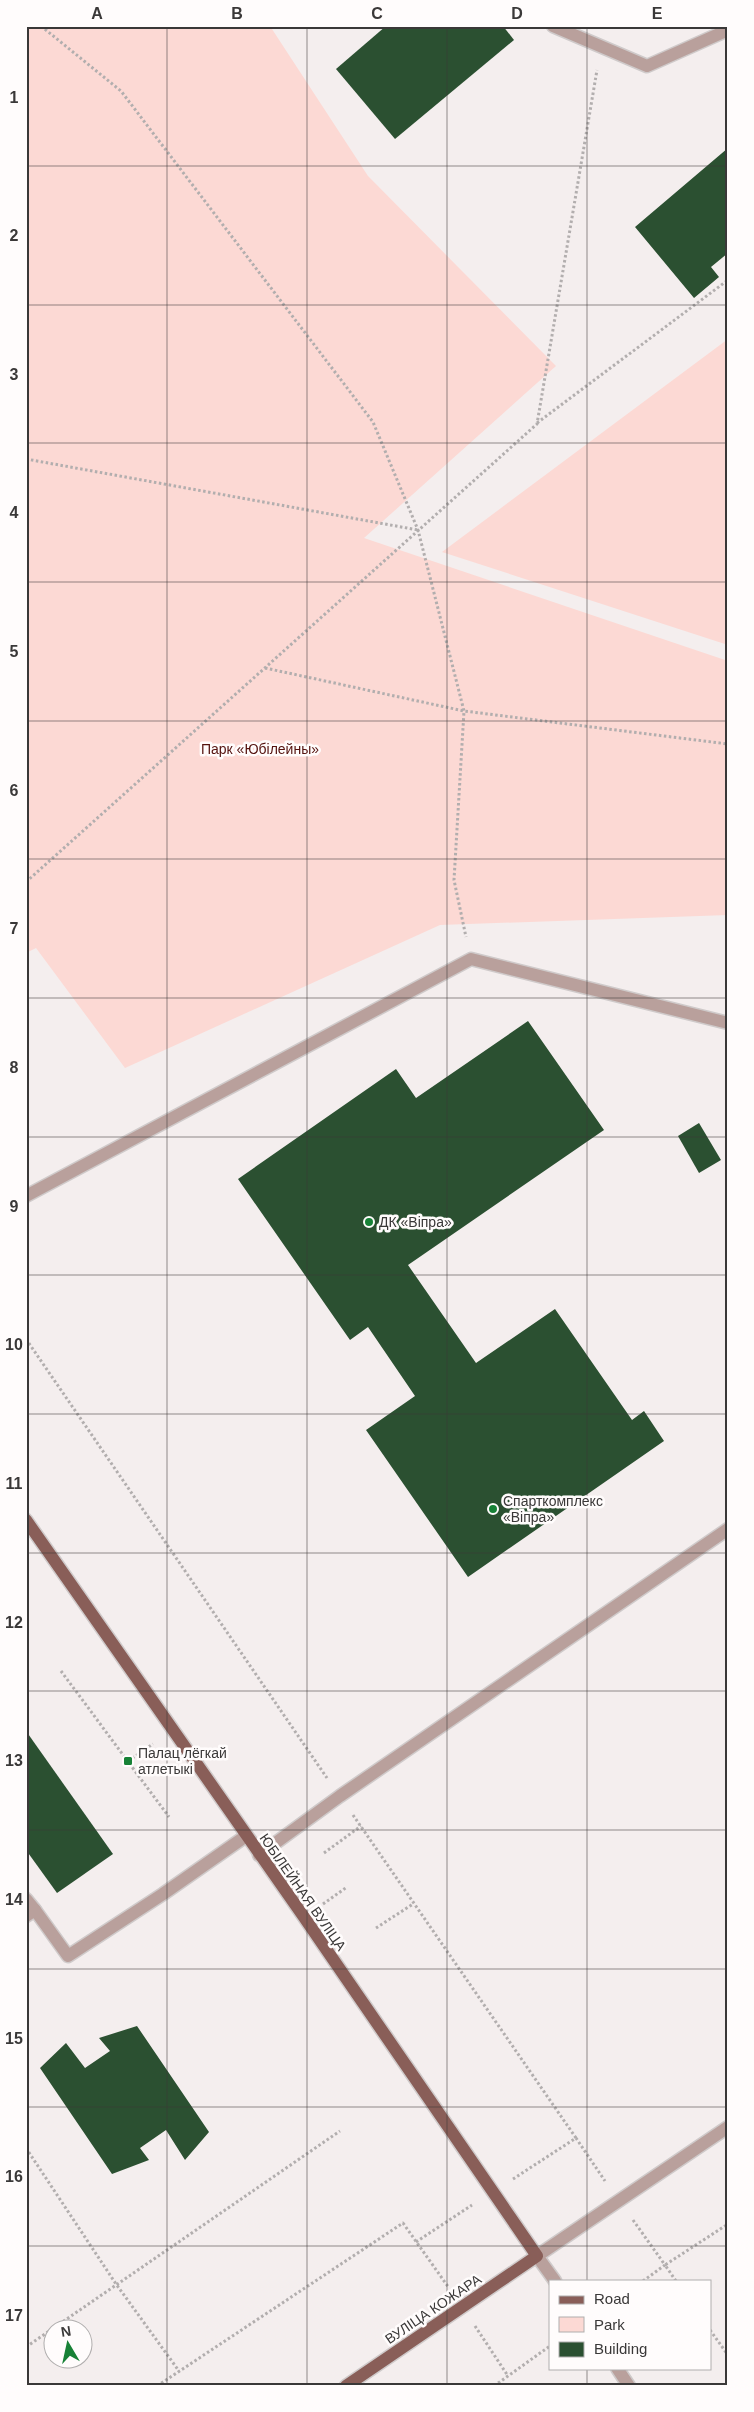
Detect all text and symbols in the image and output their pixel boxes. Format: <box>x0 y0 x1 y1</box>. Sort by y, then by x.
text: A <box>91 5 103 22</box>
text: B <box>231 5 243 22</box>
text: C <box>371 5 383 22</box>
text: D <box>511 5 523 22</box>
text: E <box>652 5 663 22</box>
text: 1 <box>10 89 19 106</box>
text: 2 <box>10 227 19 244</box>
text: 3 <box>10 366 19 383</box>
text: 4 <box>10 504 19 521</box>
text: 5 <box>10 643 19 660</box>
park label: Парк «Юбілейны» <box>201 741 319 757</box>
text: 6 <box>10 782 19 799</box>
text: 7 <box>10 920 19 937</box>
text: 8 <box>10 1059 19 1076</box>
text: 9 <box>10 1198 19 1215</box>
place label: ДК «Віпра» <box>379 1214 452 1230</box>
marker: ДК «Віпра» <box>363 1216 375 1228</box>
text: 10 <box>5 1336 23 1353</box>
text: 11 <box>6 1475 23 1492</box>
place label: Спарткомплекс «Віпра» <box>503 1493 603 1525</box>
marker: Спарткомплекс «Віпра» <box>487 1503 499 1515</box>
text: 12 <box>5 1614 23 1631</box>
place label: Палац лёгкай атлетыкі <box>138 1745 227 1777</box>
text: 13 <box>5 1752 23 1769</box>
marker: Палац лёгкай атлетыкі <box>122 1755 134 1767</box>
street label: ЮБІЛЕЙНАЯ ВУЛІЦА <box>256 1830 351 1954</box>
text: 14 <box>5 1891 23 1908</box>
text: 15 <box>5 2030 23 2047</box>
text: 16 <box>5 2168 23 2185</box>
street label: ВУЛІЦА КОЖАРА <box>382 2271 485 2347</box>
legend <box>549 2280 712 2370</box>
text: Road <box>594 2290 630 2307</box>
text: 17 <box>5 2307 23 2324</box>
text: Park <box>594 2316 625 2333</box>
north arrow <box>42 2320 92 2370</box>
text: N <box>60 2322 72 2340</box>
text: Building <box>594 2340 647 2357</box>

